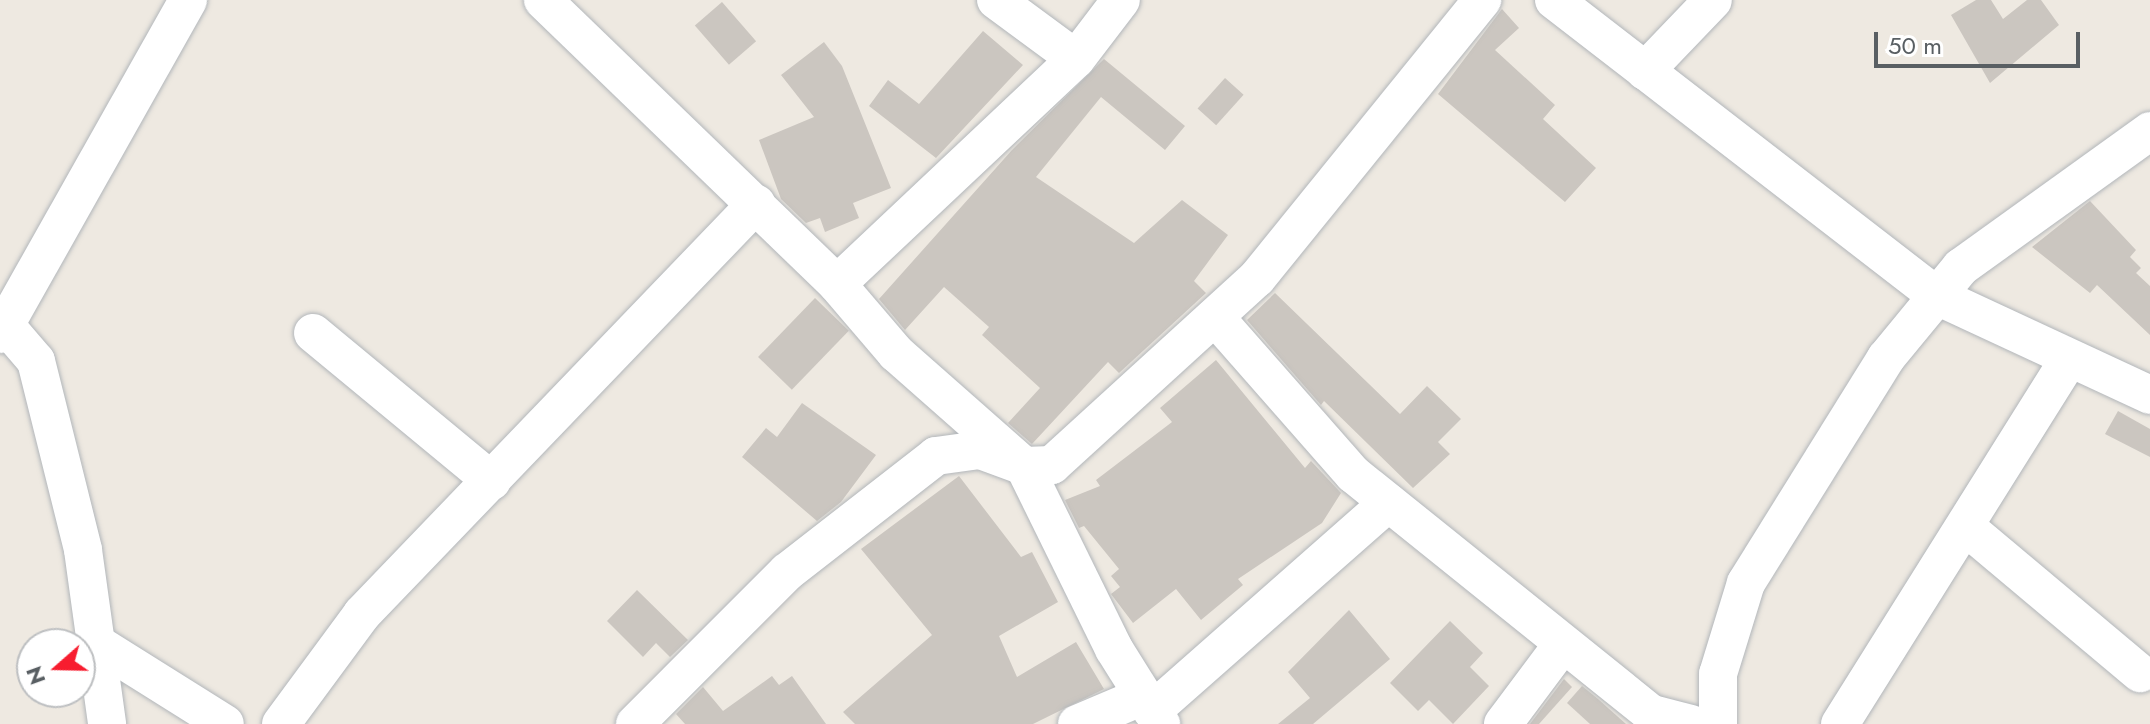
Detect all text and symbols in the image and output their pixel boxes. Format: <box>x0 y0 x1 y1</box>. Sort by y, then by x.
scale bar <box>1878 16 2084 66</box>
text: 50 m <box>1888 28 1942 63</box>
north arrow <box>16 628 96 708</box>
text: N <box>17 662 53 689</box>

